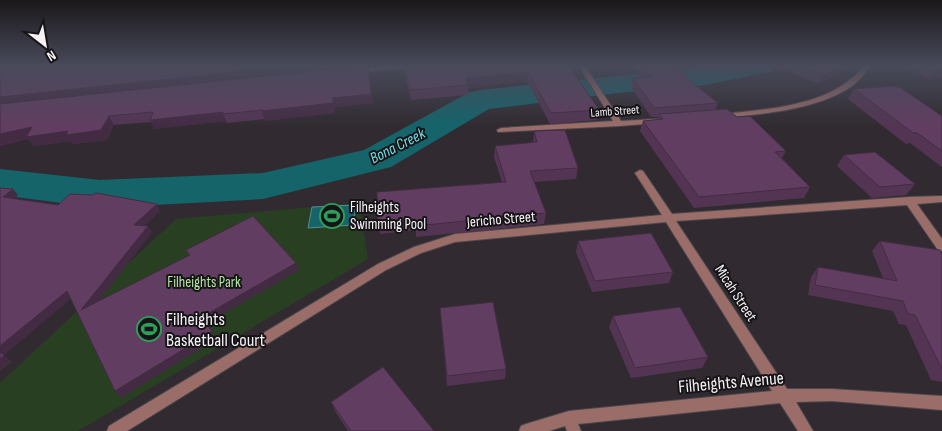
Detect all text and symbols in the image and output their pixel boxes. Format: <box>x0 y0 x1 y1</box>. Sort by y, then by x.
north arrow <box>20 20 70 70</box>
text: N <box>44 47 59 65</box>
street label: Lamb Street <box>590 102 640 121</box>
water label: Bona Creek <box>367 124 429 168</box>
place label: Filheights Swimming Pool <box>350 198 426 234</box>
sports icon: Filheights Swimming Pool <box>319 203 345 229</box>
street label: Jericho Street <box>465 207 537 232</box>
street label: Micah Street <box>710 261 761 326</box>
park label: Filheights Park <box>167 273 241 292</box>
place label: Filheights Basketball Court <box>166 309 266 351</box>
sports icon: Filheights Basketball Court <box>136 316 162 342</box>
street label: Filheights Avenue <box>677 367 785 398</box>

